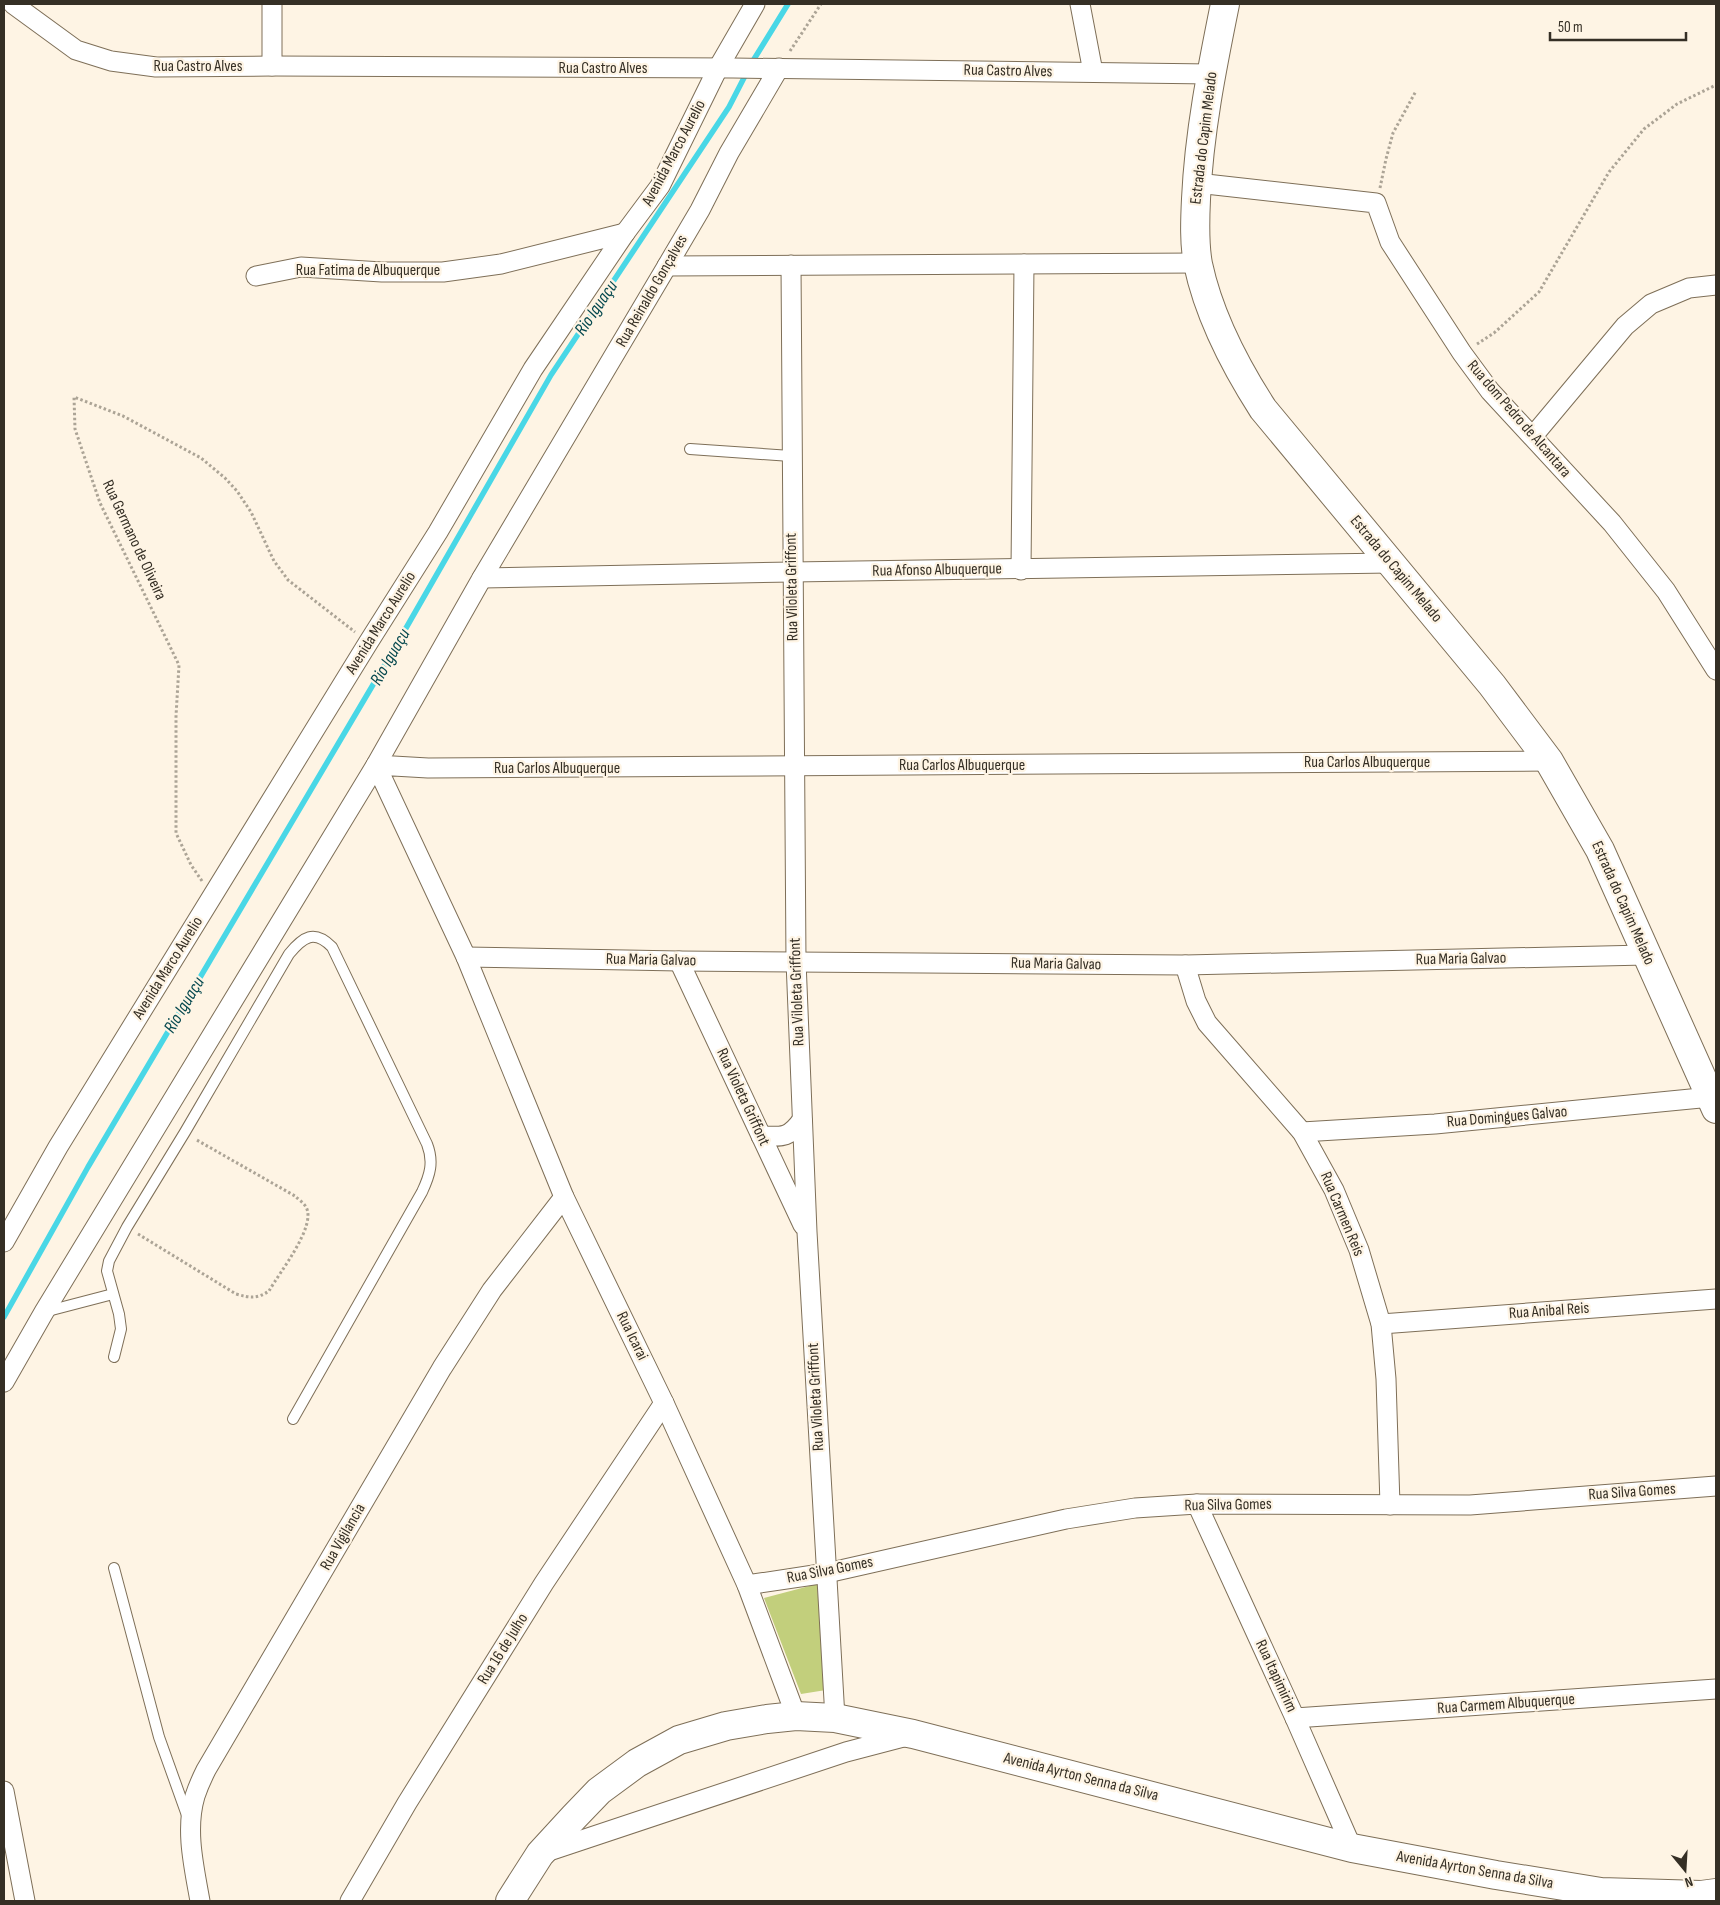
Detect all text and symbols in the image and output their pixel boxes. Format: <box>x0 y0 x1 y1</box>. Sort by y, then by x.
scale bar <box>1550 10 1686 42</box>
text: 50 m <box>1558 18 1583 37</box>
street label: Rua Castro Alves <box>154 57 243 76</box>
street label: Rua Castro Alves <box>559 59 648 78</box>
street label: Rua Castro Alves <box>963 61 1053 81</box>
street label: Estrada do Capim Melado <box>1186 71 1222 205</box>
street label: Avenida Marco Aurelio <box>638 97 710 210</box>
street label: Rua Reinaldo Gonçalves <box>612 231 692 350</box>
street label: Rua Fatima de Albuquerque <box>296 261 440 280</box>
water label: Rio Iguaçu <box>570 276 622 339</box>
street label: Rua dom Pedro de Alcantara <box>1463 357 1575 481</box>
street label: Rua Germano de Oliveira <box>98 477 170 603</box>
street label: Estrada do Capim Melado <box>1346 512 1446 626</box>
street label: Rua Viloleta Griffont <box>782 533 802 641</box>
street label: Rua Afonso Albuquerque <box>872 559 1002 581</box>
street label: Avenida Marco Aurelio <box>341 568 420 679</box>
water label: Rio Iguaçu <box>366 625 415 689</box>
street label: Rua Carlos Albuquerque <box>1304 753 1430 772</box>
street label: Rua Carlos Albuquerque <box>899 756 1025 775</box>
street label: Rua Carlos Albuquerque <box>494 759 620 778</box>
street label: Estrada do Capim Melado <box>1587 838 1659 968</box>
street label: Avenida Marco Aurelio <box>128 913 207 1024</box>
street label: Rua Viloleta Griffont <box>786 937 808 1046</box>
street label: Rua Maria Galvao <box>1416 949 1506 969</box>
street label: Rua Maria Galvao <box>606 950 696 970</box>
street label: Rua Maria Galvao <box>1011 954 1101 974</box>
water label: Rio Iguaçu <box>159 973 209 1037</box>
street label: Rua Violeta Griffont <box>712 1045 774 1149</box>
street label: Rua Domingues Galvao <box>1446 1102 1568 1132</box>
street label: Rua Carmen Reis <box>1316 1169 1368 1259</box>
street label: Rua Anibal Reis <box>1508 1299 1590 1323</box>
street label: Rua Icarai <box>612 1309 652 1363</box>
street label: Rua Viloleta Griffont <box>804 1342 828 1452</box>
street label: Rua Silva Gomes <box>1588 1479 1676 1505</box>
street label: Rua Silva Gomes <box>1184 1495 1272 1515</box>
street label: Rua Vigilancia <box>316 1500 370 1574</box>
street label: Rua Silva Gomes <box>785 1552 875 1588</box>
street label: Rua 16 de Julho <box>474 1610 532 1688</box>
street label: Rua Itapimirim <box>1251 1637 1301 1715</box>
street label: Rua Carmem Albuquerque <box>1437 1690 1575 1718</box>
street label: Avenida Ayrton Senna da Silva <box>1001 1748 1160 1805</box>
north arrow <box>1660 1845 1710 1895</box>
street label: Avenida Ayrton Senna da Silva <box>1394 1847 1555 1893</box>
text: N <box>1683 1873 1695 1891</box>

